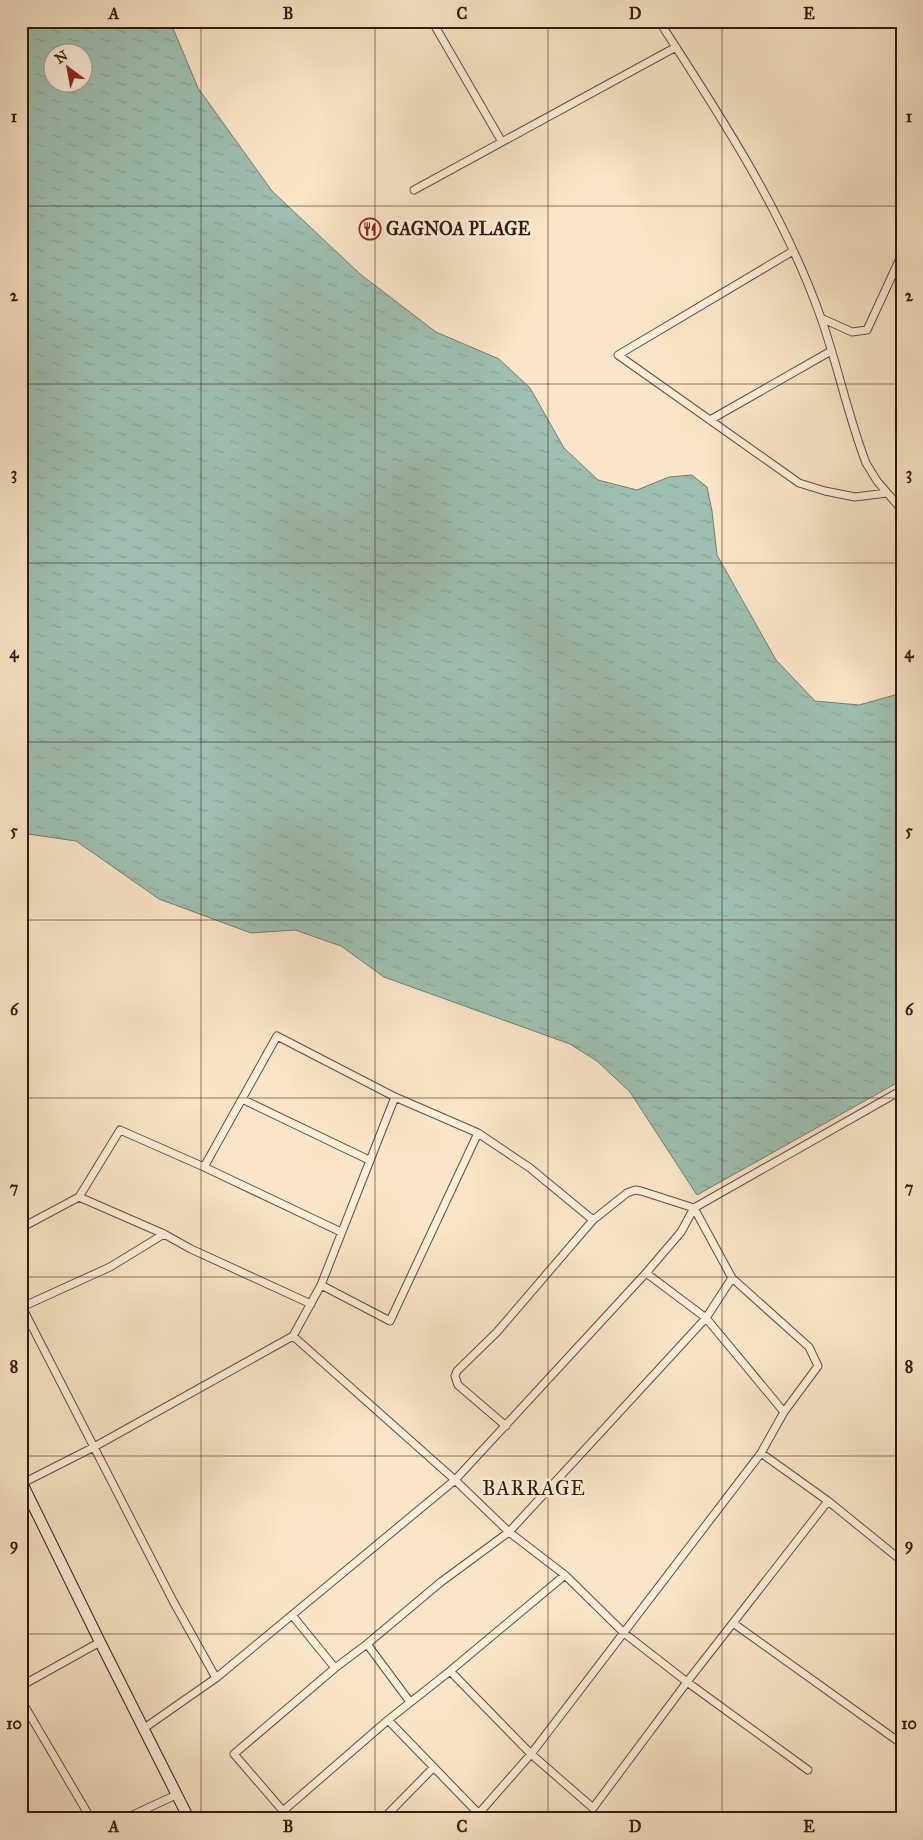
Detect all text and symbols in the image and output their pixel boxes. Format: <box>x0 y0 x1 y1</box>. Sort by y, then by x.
text: A <box>108 4 120 23</box>
text: B <box>283 4 293 23</box>
text: C <box>457 4 468 23</box>
text: D <box>629 4 642 23</box>
text: E <box>803 4 815 23</box>
north arrow <box>42 42 92 92</box>
text: N <box>52 47 71 68</box>
text: 1 <box>11 107 18 126</box>
text: 1 <box>906 107 913 126</box>
restaurant icon: GAGNOA PLAGE <box>358 217 382 241</box>
place label: GAGNOA PLAGE <box>386 218 531 240</box>
text: 2 <box>10 286 19 305</box>
text: 2 <box>905 286 914 305</box>
text: 3 <box>11 464 17 484</box>
text: 3 <box>906 464 912 484</box>
text: 4 <box>10 643 20 663</box>
text: 4 <box>905 643 915 663</box>
text: 5 <box>10 821 18 840</box>
text: 5 <box>905 821 913 840</box>
text: 6 <box>10 1000 19 1019</box>
text: 6 <box>905 1000 914 1019</box>
text: 7 <box>10 1178 19 1197</box>
text: 7 <box>905 1178 914 1197</box>
text: 8 <box>10 1357 18 1376</box>
text: 8 <box>905 1357 913 1376</box>
district label: BARRAGE <box>482 1476 586 1500</box>
text: 9 <box>10 1535 18 1555</box>
text: 9 <box>905 1535 913 1555</box>
text: 10 <box>6 1714 22 1733</box>
text: 10 <box>901 1714 917 1733</box>
text: A <box>108 1817 120 1836</box>
text: B <box>283 1817 293 1836</box>
text: C <box>457 1817 468 1836</box>
text: D <box>629 1817 642 1836</box>
text: E <box>803 1817 815 1836</box>

